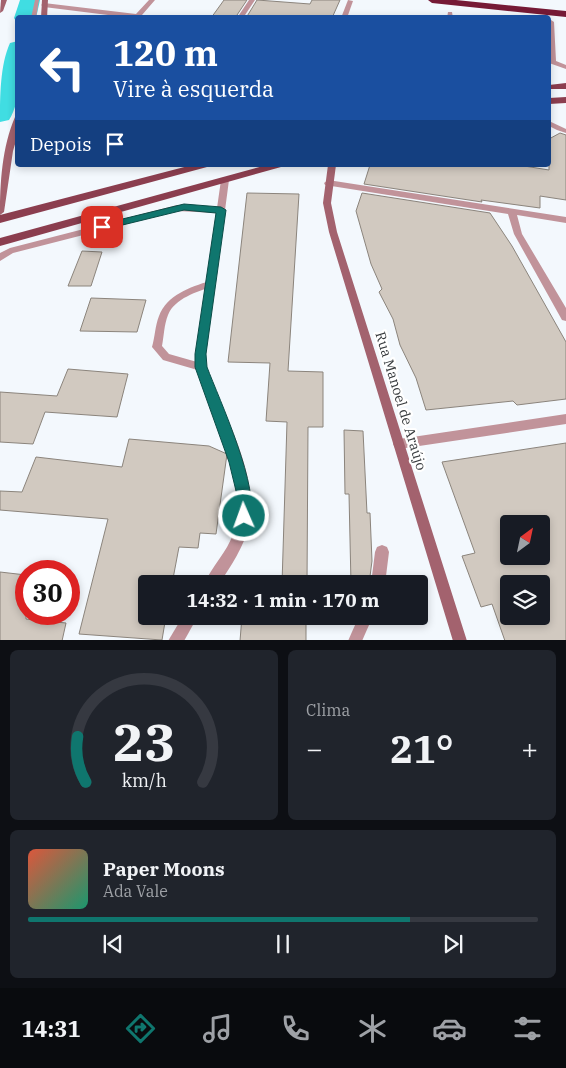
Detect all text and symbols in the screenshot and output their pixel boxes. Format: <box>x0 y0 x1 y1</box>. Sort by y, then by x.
text: 120 m <box>113 30 218 76</box>
icon: left <box>30 35 95 100</box>
text: Vire à esquerda <box>113 74 274 103</box>
icon: arrive <box>101 130 129 158</box>
text: Depois <box>30 132 91 156</box>
pin <box>81 206 123 248</box>
icon: arrive <box>88 213 116 241</box>
street label: Rua Manoel de Araújo <box>371 329 431 473</box>
position arrow <box>217 489 269 541</box>
north arrow <box>500 515 550 565</box>
map controls <box>500 515 550 625</box>
speed limit sign: 30 <box>15 560 80 625</box>
button: layers <box>500 575 550 625</box>
text: 14:32 · 1 min · 170 m <box>187 588 379 612</box>
text: Clima <box>306 700 350 720</box>
text: 23 <box>113 708 175 775</box>
text: 21° <box>390 724 454 773</box>
text: − <box>306 730 323 767</box>
text: + <box>521 730 538 767</box>
text: km/h <box>121 769 167 792</box>
text: Paper Moons <box>103 857 225 881</box>
text: Ada Vale <box>103 881 168 901</box>
icon: previous <box>99 930 127 958</box>
icon: pause <box>269 930 297 958</box>
icon: next <box>439 930 467 958</box>
icon: directions <box>123 1011 158 1046</box>
icon: music <box>200 1011 235 1046</box>
icon: phone <box>278 1011 313 1046</box>
icon: climate <box>355 1011 390 1046</box>
icon: car <box>432 1011 467 1046</box>
icon: filters <box>510 1011 545 1046</box>
text: 14:31 <box>21 1014 81 1043</box>

